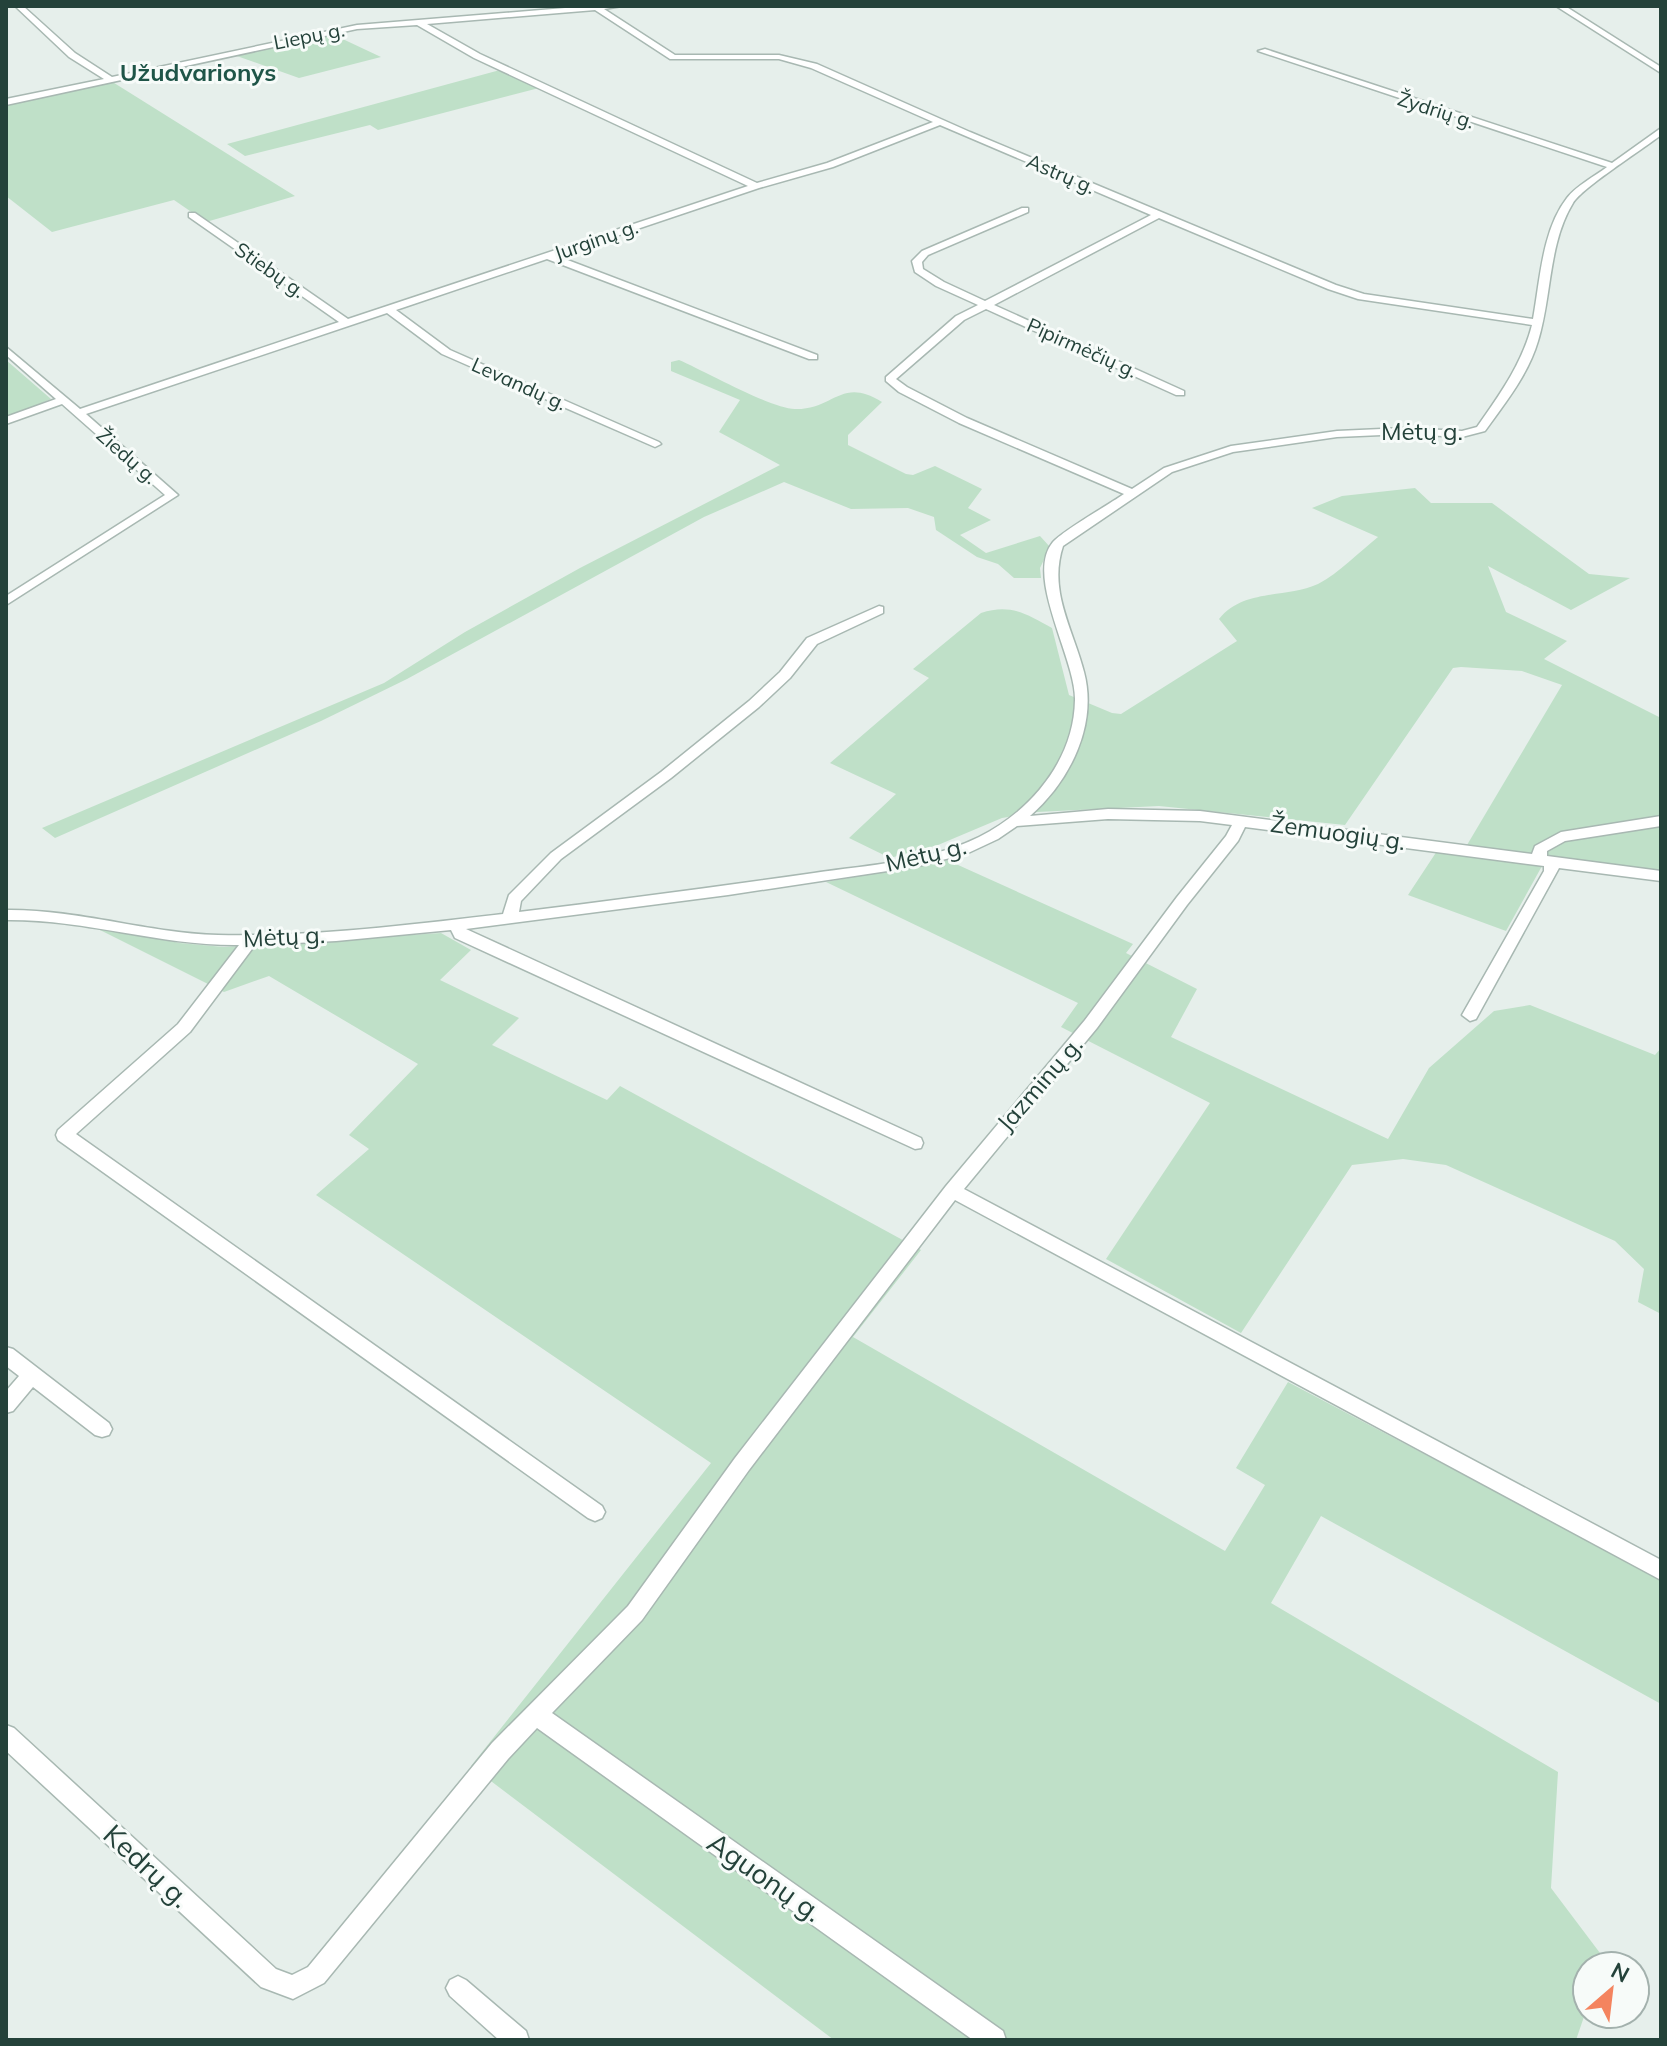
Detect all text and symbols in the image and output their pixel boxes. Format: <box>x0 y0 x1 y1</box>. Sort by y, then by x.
street label: Liepų g. <box>271 16 347 55</box>
district label: Užudvarionys <box>120 57 276 87</box>
street label: Žydrių g. <box>1395 85 1478 134</box>
street label: Astrų g. <box>1023 148 1099 199</box>
street label: Jurginų g. <box>551 214 641 266</box>
street label: Stiebų g. <box>230 236 310 303</box>
street label: Pipirmėčių g. <box>1023 312 1141 383</box>
street label: Levandų g. <box>468 352 570 416</box>
street label: Mėtų g. <box>1381 416 1463 446</box>
street label: Žiedų g. <box>92 422 163 489</box>
street label: Žemuogių g. <box>1269 808 1408 856</box>
street label: Mėtų g. <box>882 830 969 878</box>
street label: Mėtų g. <box>242 919 326 953</box>
street label: Jazminų g. <box>990 1030 1089 1137</box>
street label: Kedrų g. <box>97 1817 198 1915</box>
street label: Aguonų g. <box>701 1824 830 1929</box>
north arrow <box>1571 1950 1651 2030</box>
text: N <box>1606 1956 1634 1989</box>

